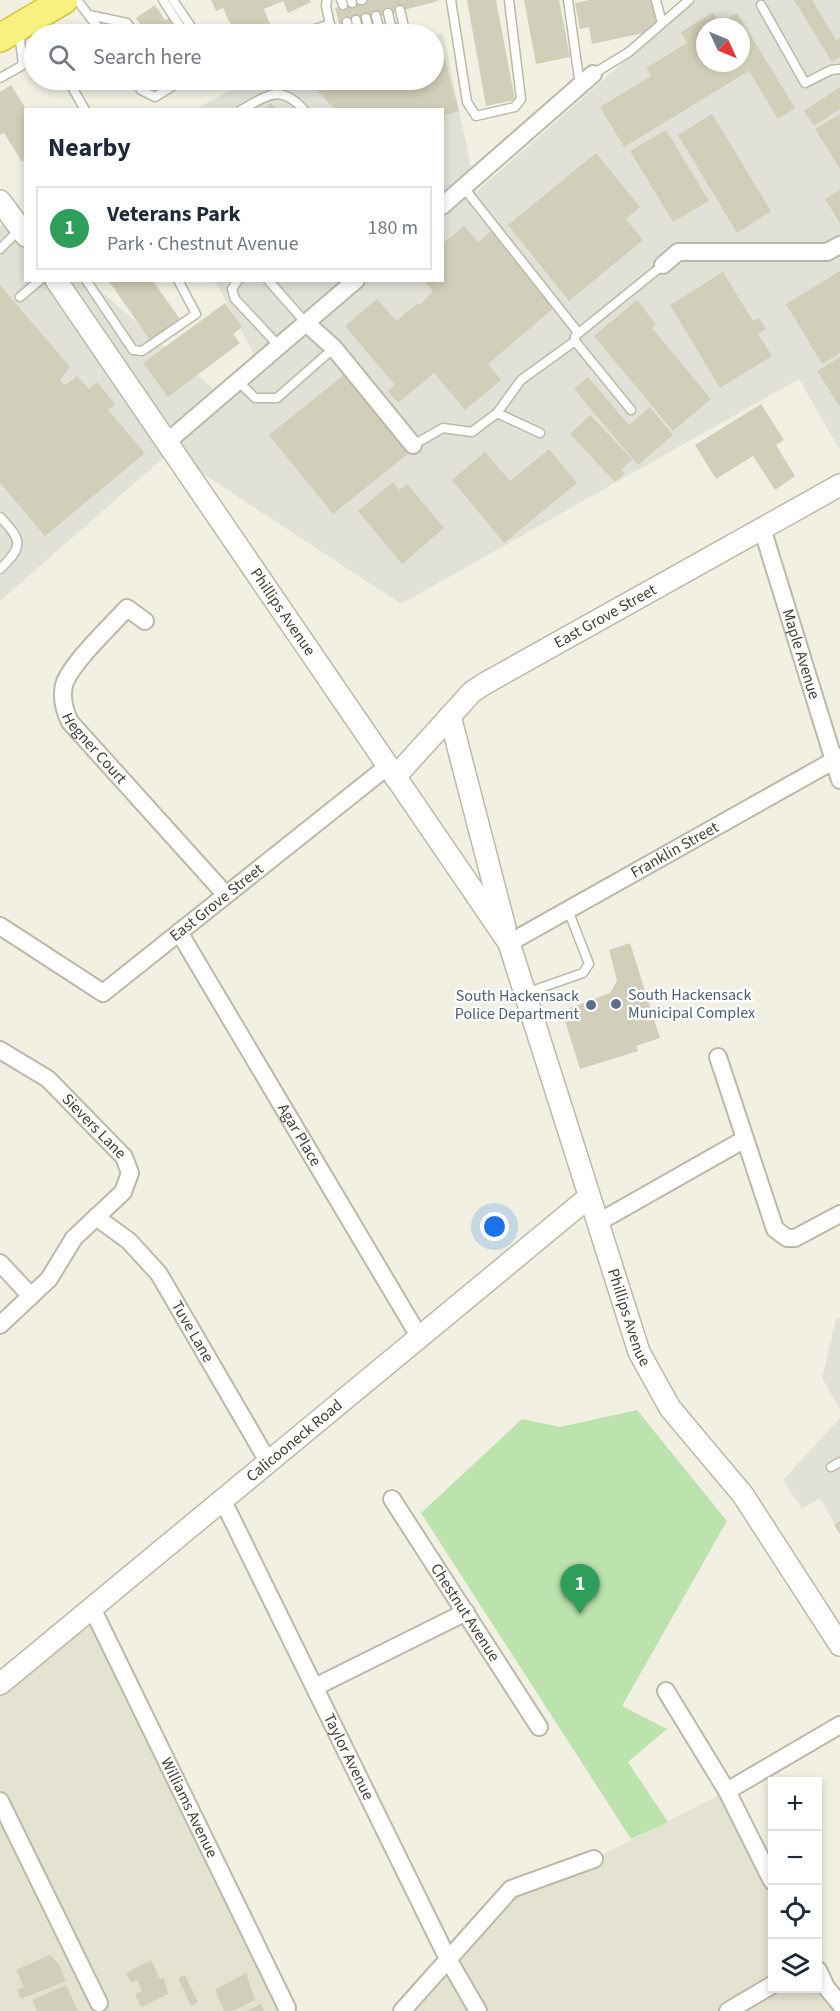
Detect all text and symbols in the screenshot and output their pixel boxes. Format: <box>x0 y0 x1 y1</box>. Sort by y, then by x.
north arrow <box>696 18 750 72</box>
search box <box>24 24 444 90</box>
icon: search <box>45 41 78 74</box>
text: Search here <box>93 41 201 73</box>
text: Nearby <box>48 129 131 166</box>
text: Veterans Park <box>107 198 241 230</box>
text: 1 <box>64 214 75 242</box>
text: 180 m <box>368 214 418 242</box>
text: Park · Chestnut Avenue <box>107 230 299 258</box>
street label: Phillips Avenue <box>245 564 321 660</box>
street label: East Grove Street <box>550 579 661 654</box>
street label: Maple Avenue <box>777 606 825 702</box>
street label: Hegner Court <box>56 709 132 789</box>
street label: Franklin Street <box>627 816 723 883</box>
street label: East Grove Street <box>165 858 268 947</box>
place label: South Hackensack Municipal Complex <box>628 984 755 1024</box>
place label: South Hackensack Police Department <box>455 985 580 1025</box>
marker: South Hackensack Municipal Complex <box>609 997 623 1011</box>
marker: South Hackensack Police Department <box>584 998 598 1012</box>
street label: Sievers Lane <box>57 1089 131 1164</box>
street label: Agar Place <box>272 1099 327 1170</box>
your location <box>480 1212 509 1241</box>
street label: Phillips Avenue <box>602 1266 656 1370</box>
street label: Tuve Lane <box>166 1297 219 1366</box>
street label: Calicooneck Road <box>241 1394 347 1487</box>
street label: Chestnut Avenue <box>425 1559 505 1666</box>
pin: 1 <box>560 1564 600 1614</box>
street label: Taylor Avenue <box>318 1710 379 1804</box>
street label: Williams Avenue <box>155 1754 223 1862</box>
map controls <box>768 1777 822 1993</box>
button: + <box>768 1777 822 1831</box>
button: − <box>768 1831 822 1885</box>
button: locate <box>768 1885 822 1939</box>
button: layers <box>768 1939 822 1993</box>

